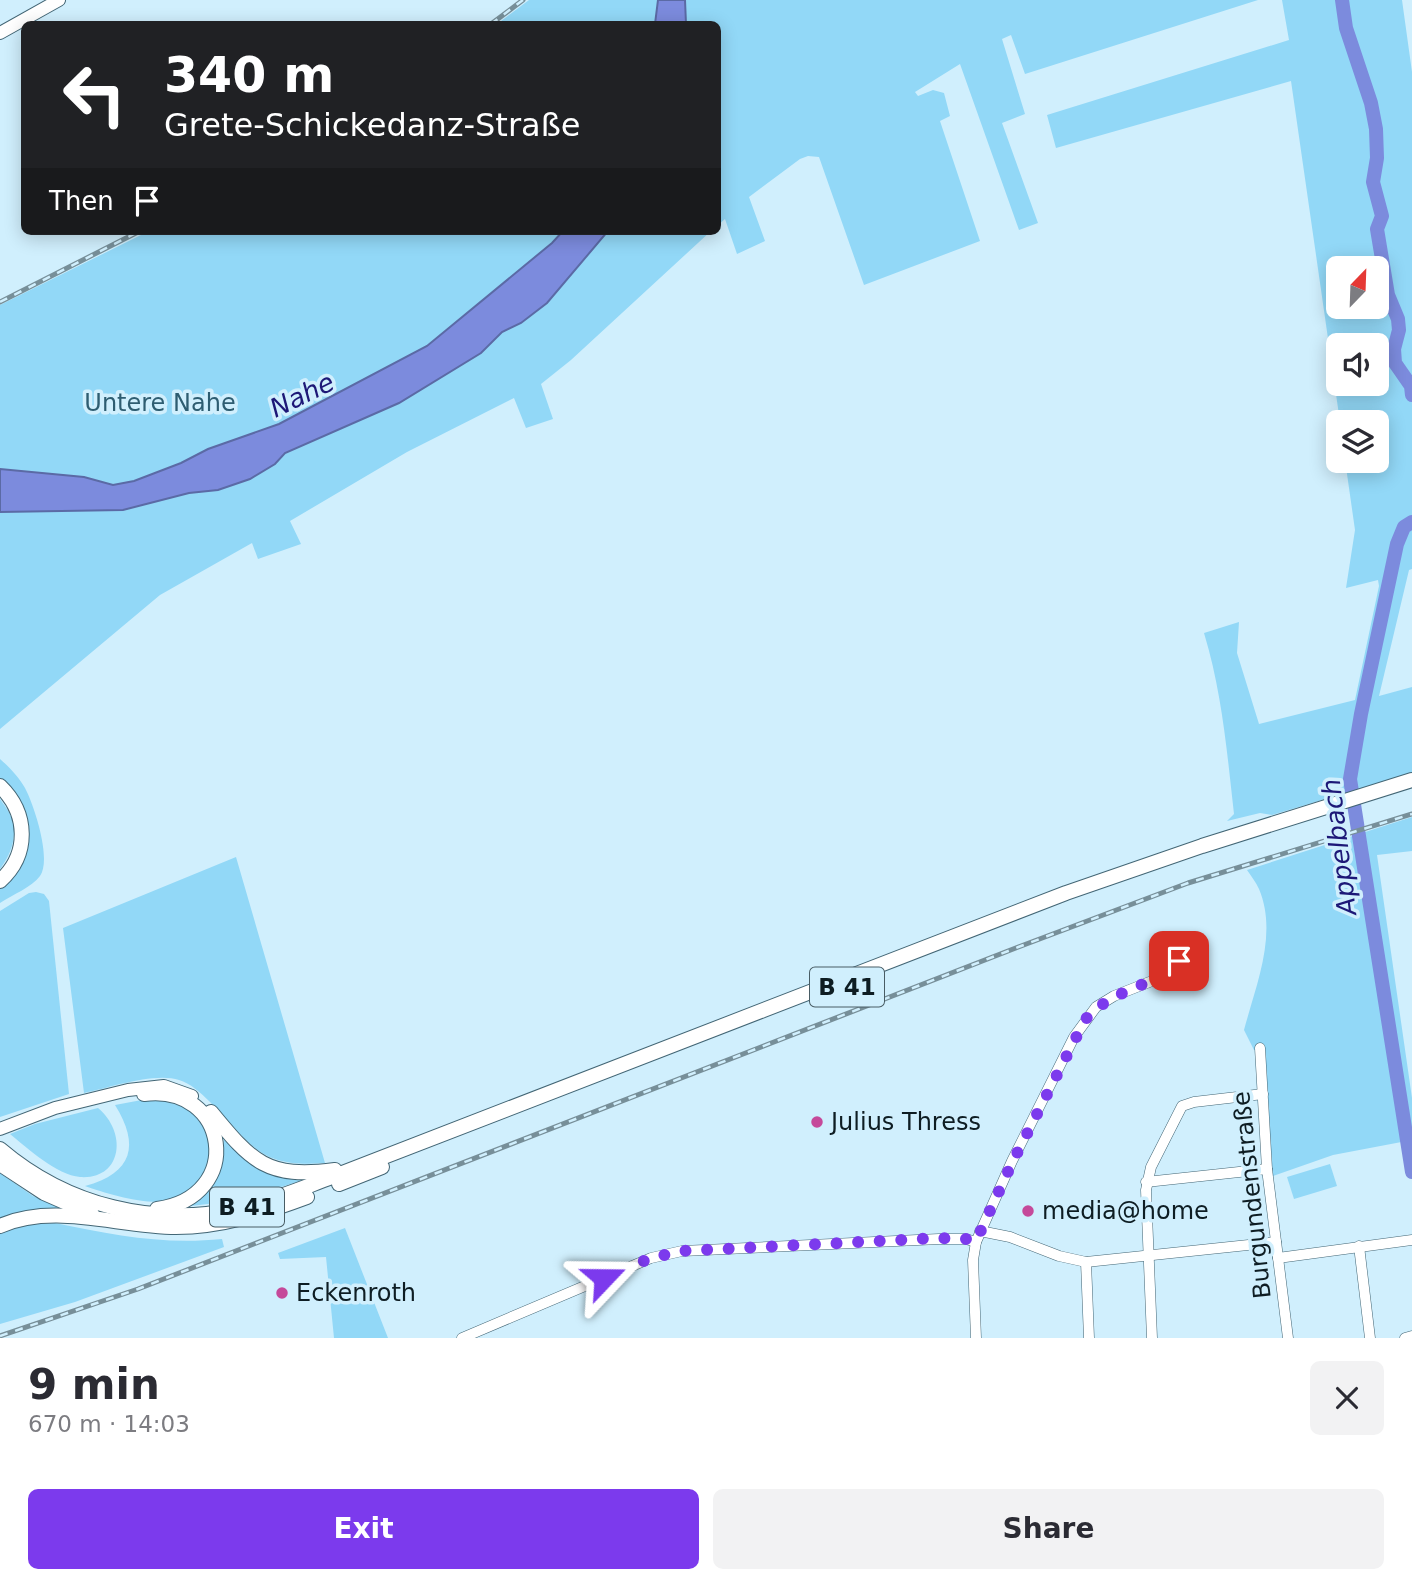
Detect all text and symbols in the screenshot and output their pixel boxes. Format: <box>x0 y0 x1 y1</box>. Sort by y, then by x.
text: 340 m <box>164 47 334 104</box>
icon: left <box>49 49 140 140</box>
text: Grete-Schickedanz-Straße <box>164 106 580 144</box>
icon: arrive <box>128 182 166 220</box>
text: Then <box>49 186 114 216</box>
north arrow <box>1326 256 1390 318</box>
map controls <box>1326 256 1389 473</box>
button: sound <box>1326 333 1389 396</box>
water label: Nahe <box>265 367 339 423</box>
park label: Untere Nahe <box>84 389 236 417</box>
button: layers <box>1326 410 1389 473</box>
water label: Appelbach <box>1316 777 1362 919</box>
pin <box>1149 931 1209 991</box>
icon: arrive <box>1160 942 1198 980</box>
road number: B 41 <box>810 968 884 1006</box>
street label: Burgundenstraße <box>1227 1090 1277 1300</box>
place label: Julius Thress <box>829 1108 981 1136</box>
marker: Julius Thress <box>809 1114 825 1130</box>
road number: B 41 <box>210 1188 284 1226</box>
place label: media@home <box>1042 1197 1209 1225</box>
marker: media@home <box>1020 1203 1036 1219</box>
position arrow <box>567 1241 641 1315</box>
place label: Eckenroth <box>296 1279 416 1307</box>
marker: Eckenroth <box>274 1285 290 1301</box>
text: 9 min <box>28 1360 160 1409</box>
button: close <box>1310 1361 1384 1435</box>
text: 670 m · 14:03 <box>28 1411 190 1437</box>
button: Exit <box>28 1489 699 1569</box>
button: Share <box>713 1489 1384 1569</box>

